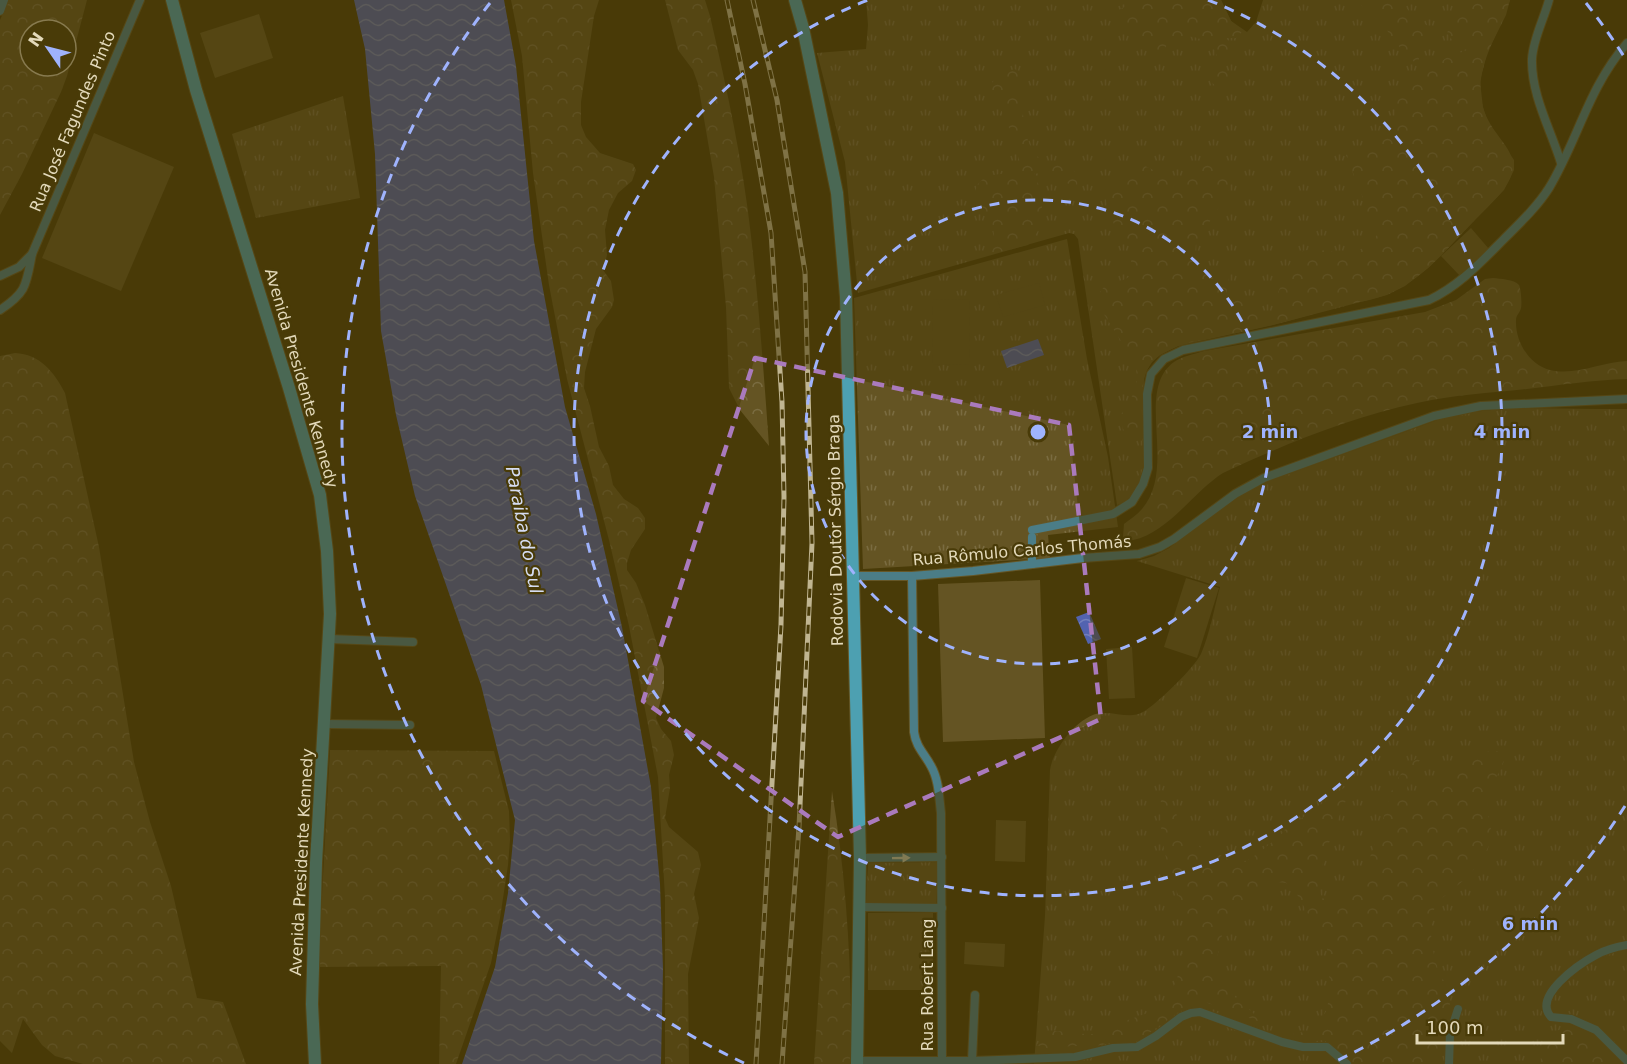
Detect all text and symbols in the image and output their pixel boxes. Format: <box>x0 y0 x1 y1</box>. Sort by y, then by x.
north arrow <box>18 18 78 78</box>
street label: Rua José Fagundes Pinto <box>26 28 119 214</box>
text: N <box>25 29 48 51</box>
street label: Avenida Presidente Kennedy <box>261 266 342 490</box>
street label: Rodovia Doutor Sérgio Braga <box>824 414 847 646</box>
text: 2 min <box>1242 421 1298 442</box>
text: 4 min <box>1474 421 1530 442</box>
centre of rings <box>1028 422 1048 442</box>
water label: Paraiba do Sul <box>502 464 547 595</box>
street label: Rua Rômulo Carlos Thomás <box>912 531 1132 570</box>
street label: Avenida Presidente Kennedy <box>286 748 317 976</box>
one-way arrow <box>892 853 911 863</box>
text: 6 min <box>1502 913 1558 934</box>
street label: Rua Robert Lang <box>918 919 937 1051</box>
scale bar <box>1417 1007 1562 1045</box>
text: 100 m <box>1426 1017 1484 1038</box>

